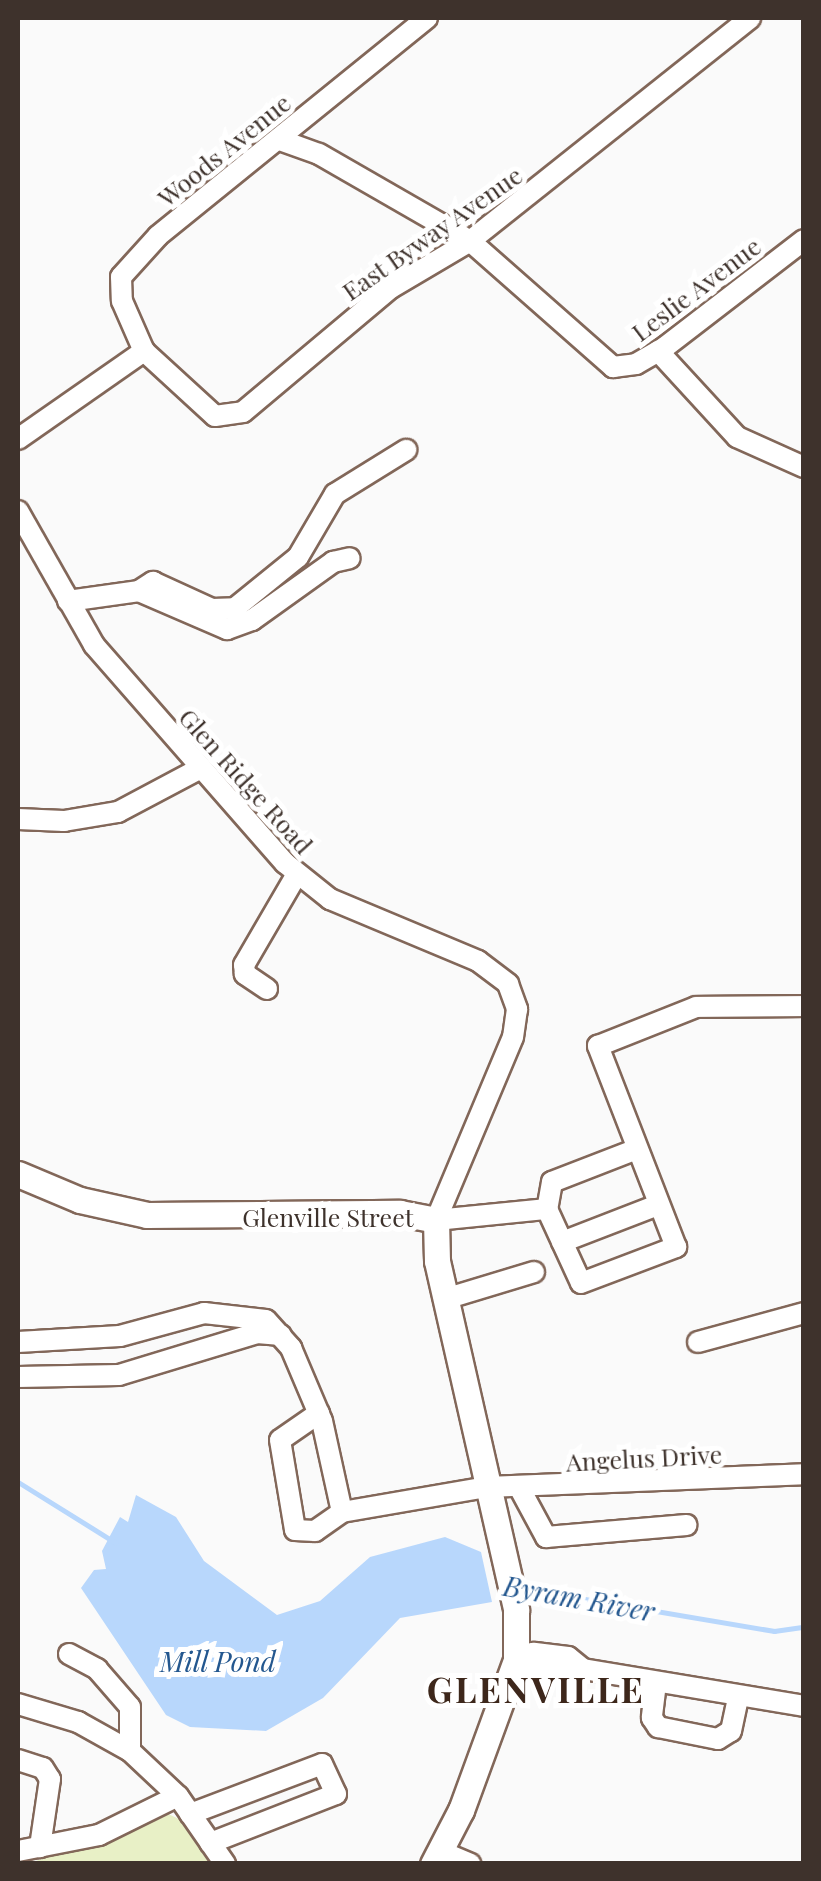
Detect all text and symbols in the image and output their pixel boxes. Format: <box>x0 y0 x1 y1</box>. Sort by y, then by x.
street label: Woods Avenue <box>151 87 297 213</box>
street label: East Byway Avenue <box>336 159 528 307</box>
street label: Leslie Avenue <box>625 231 767 347</box>
street label: Glen Ridge Road <box>173 702 319 860</box>
street label: Glenville Street <box>242 1202 414 1232</box>
street label: Angelus Drive <box>565 1439 723 1477</box>
water label: Byram River <box>501 1568 657 1628</box>
water label: Mill Pond <box>160 1644 276 1678</box>
district label: GLENVILLE <box>427 1668 645 1710</box>

